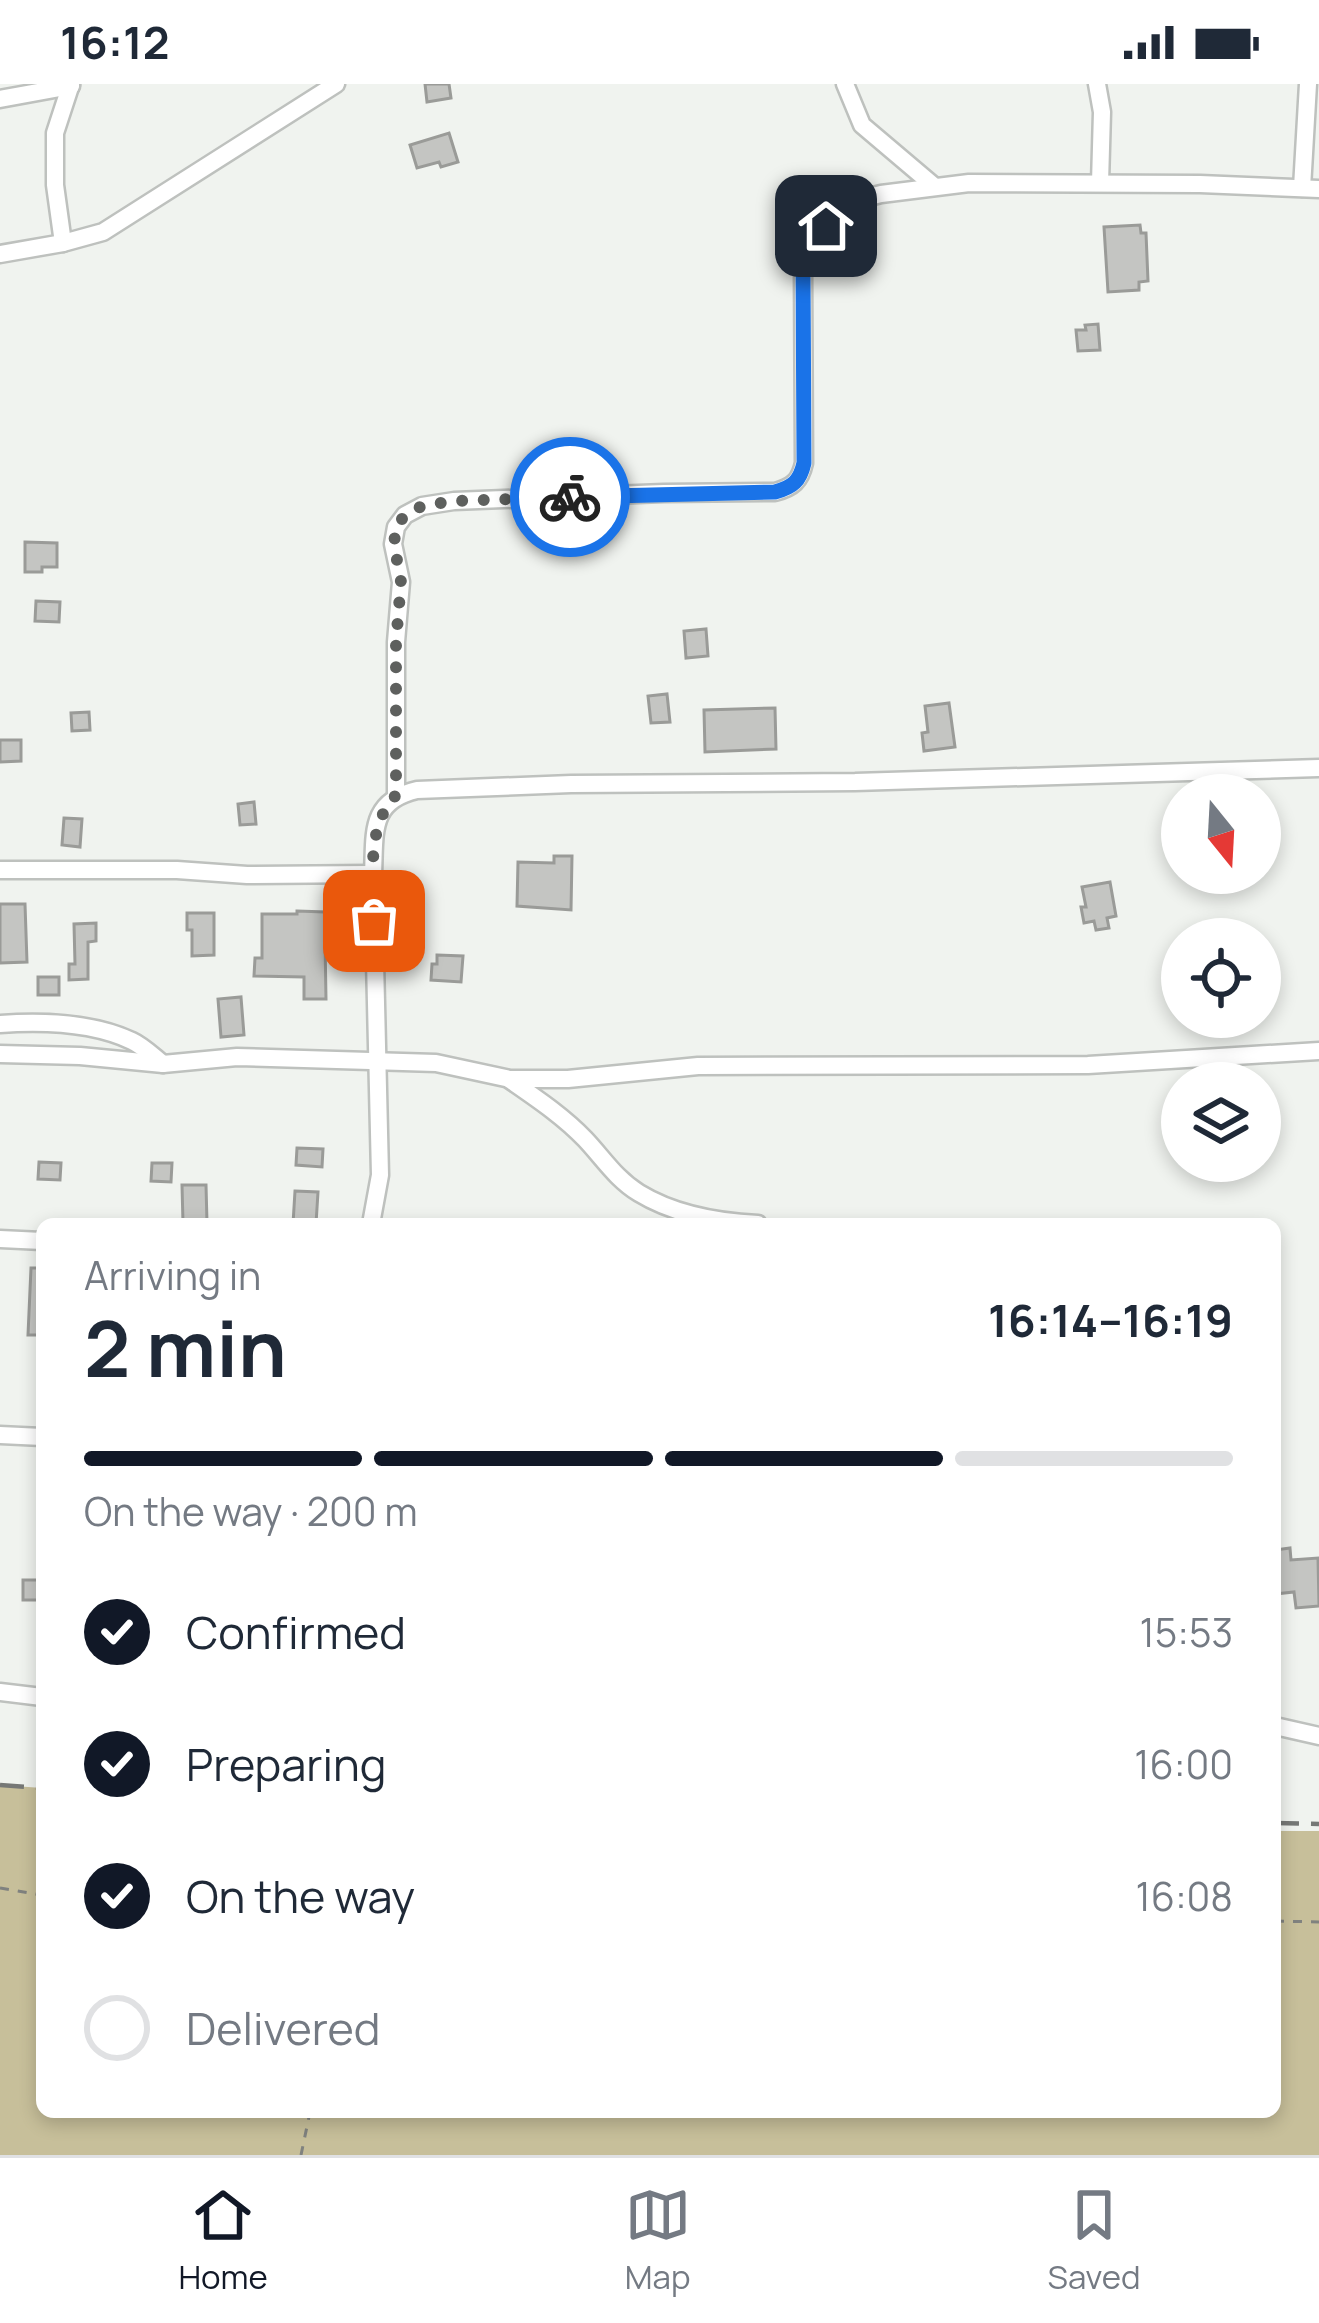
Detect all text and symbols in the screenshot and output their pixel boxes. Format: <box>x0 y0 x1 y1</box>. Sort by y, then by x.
text: 16:12 <box>60 11 170 73</box>
pin <box>775 175 877 277</box>
icon: home <box>793 193 859 259</box>
courier <box>510 437 630 557</box>
icon: bike <box>537 464 603 530</box>
north arrow <box>1161 774 1281 894</box>
map controls <box>1161 774 1281 1182</box>
pin <box>323 870 425 972</box>
icon: bag <box>341 888 407 954</box>
button: locate <box>1161 918 1281 1038</box>
button: layers <box>1161 1062 1281 1182</box>
text: Arriving in <box>84 1248 261 1302</box>
text: 16:14–16:19 <box>988 1289 1233 1351</box>
text: 2 min <box>84 1294 287 1400</box>
text: On the way · 200 m <box>84 1484 418 1538</box>
icon: check <box>84 1599 150 1665</box>
text: Confirmed <box>186 1601 406 1663</box>
text: 15:53 <box>1140 1605 1233 1659</box>
icon: check <box>84 1731 150 1797</box>
text: Preparing <box>186 1733 386 1795</box>
text: 16:00 <box>1134 1737 1233 1791</box>
icon: check <box>84 1863 150 1929</box>
text: On the way <box>186 1865 415 1927</box>
text: 16:08 <box>1135 1869 1233 1923</box>
text: Delivered <box>186 1997 381 2059</box>
tab: Home <box>178 2182 268 2299</box>
tab: Map <box>625 2182 691 2299</box>
tab: Saved <box>1048 2182 1141 2299</box>

